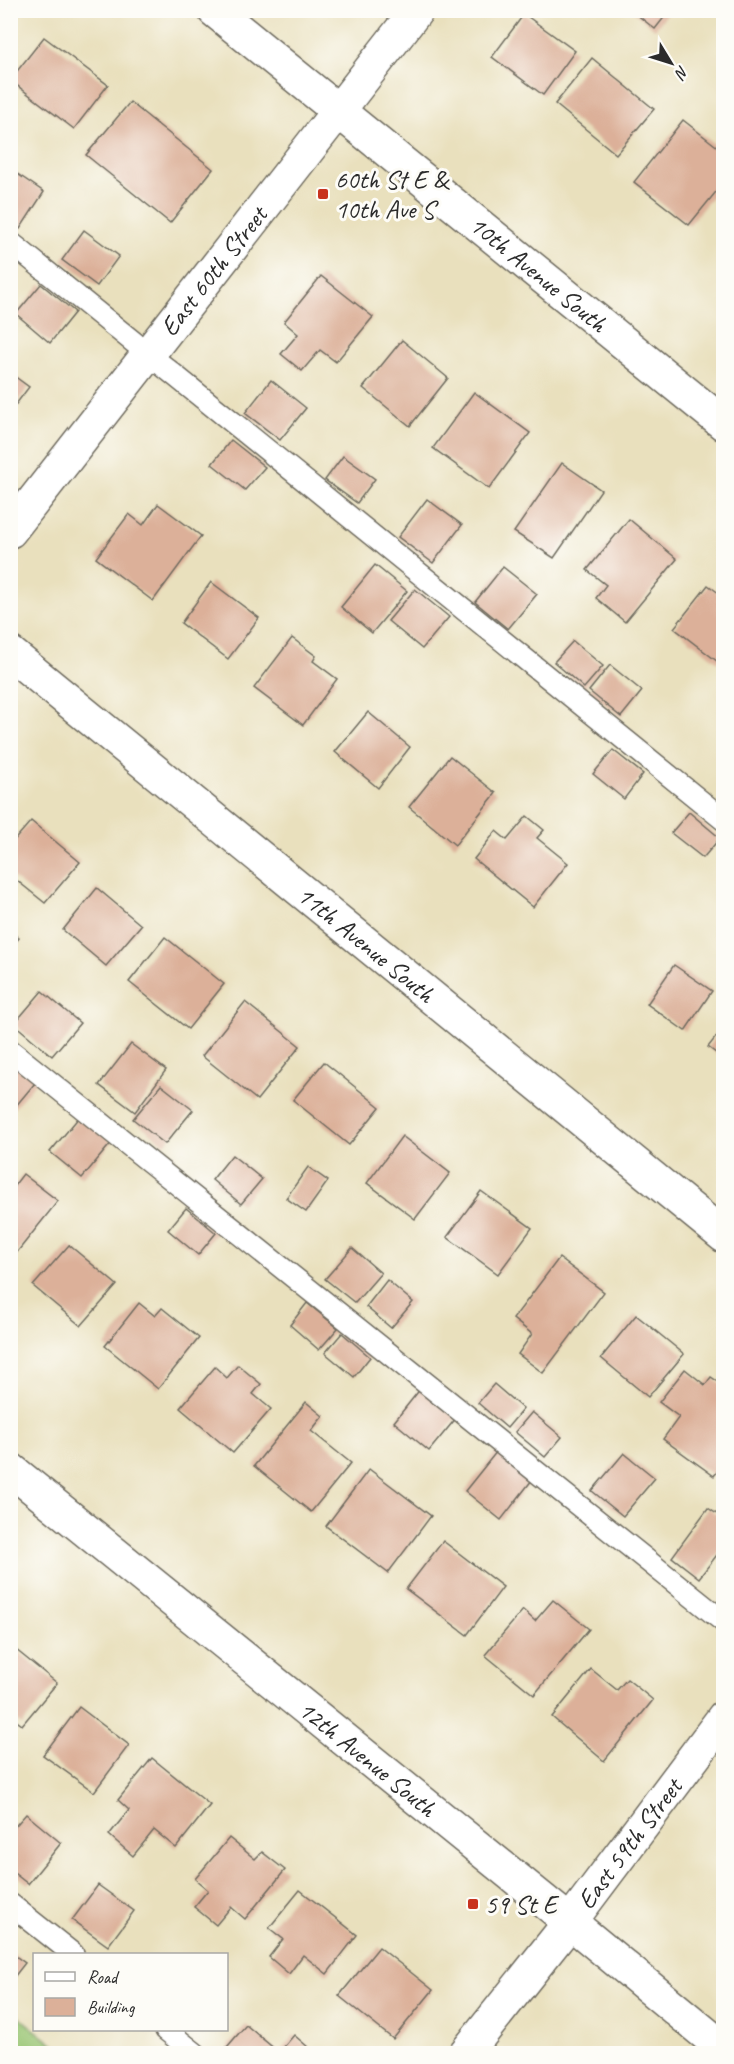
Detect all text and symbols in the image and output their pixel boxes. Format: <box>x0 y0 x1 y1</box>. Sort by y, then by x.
north arrow <box>641 33 701 93</box>
text: N <box>669 62 693 84</box>
place label: 60th St E & 10th Ave S <box>335 163 451 226</box>
marker: 60th St E & 10th Ave S <box>316 187 330 201</box>
street label: East 60th Street <box>153 198 276 343</box>
street label: 10th Avenue South <box>463 208 615 340</box>
street label: 11th Avenue South <box>291 878 442 1011</box>
street label: 12th Avenue South <box>292 1693 444 1825</box>
street label: East 59th Street <box>570 1770 691 1916</box>
place label: 59 St E <box>485 1888 560 1921</box>
marker: 59 St E <box>466 1897 480 1911</box>
legend <box>33 1953 228 2031</box>
text: Road <box>87 1966 120 1988</box>
text: Building <box>87 1996 136 2018</box>

